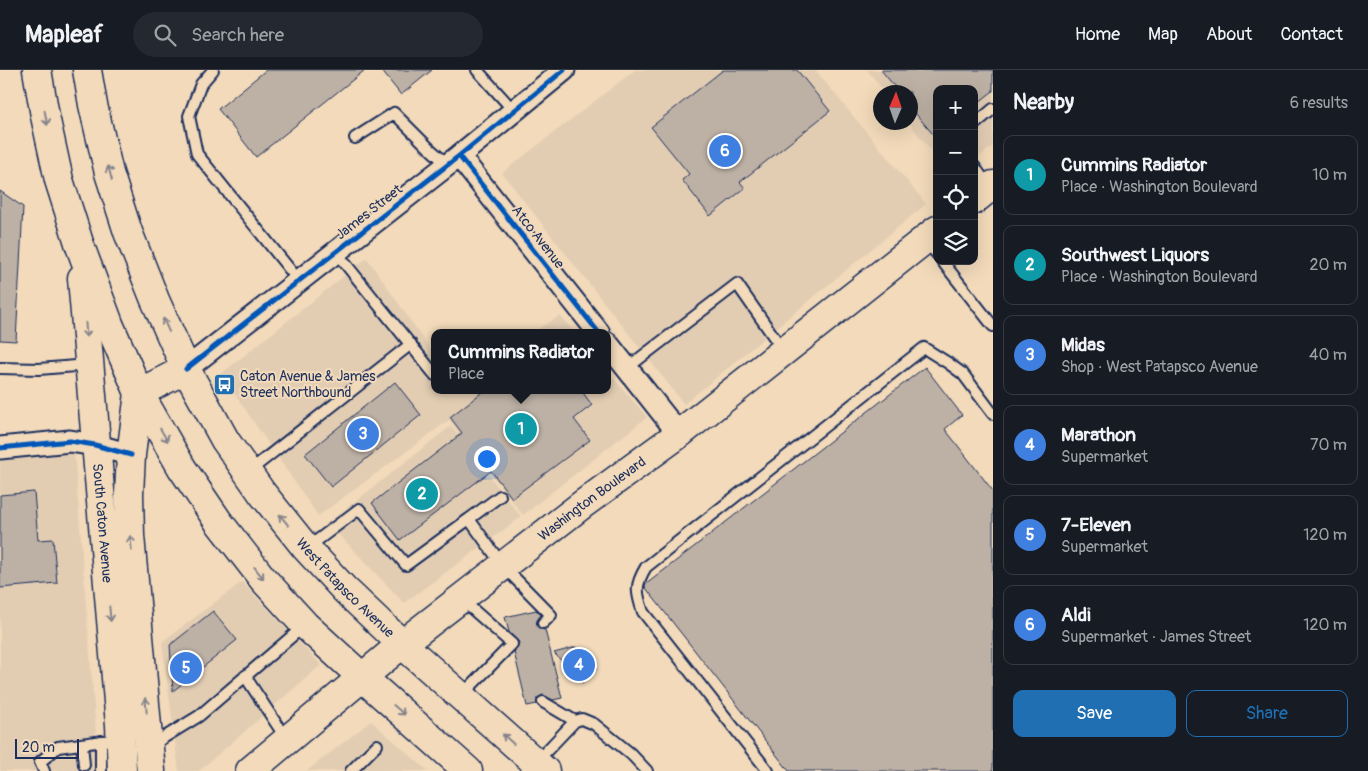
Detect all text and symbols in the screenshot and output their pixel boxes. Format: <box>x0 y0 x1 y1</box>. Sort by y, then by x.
search box <box>133 12 483 57</box>
text: Mapleaf <box>25 20 103 49</box>
icon: search <box>151 21 179 49</box>
text: Search here <box>191 23 284 47</box>
text: Home <box>1075 23 1120 46</box>
text: Map <box>1148 23 1178 46</box>
text: About <box>1206 23 1252 46</box>
text: Contact <box>1280 23 1343 46</box>
north arrow <box>873 85 918 130</box>
map controls <box>933 85 978 265</box>
button: + <box>933 85 978 130</box>
text: Nearby <box>1013 89 1074 116</box>
text: 6 results <box>1290 93 1348 113</box>
one-way arrow <box>41 110 51 126</box>
button: − <box>933 130 978 175</box>
pin: 6 <box>709 132 741 170</box>
text: Cummins Radiator <box>1061 153 1207 177</box>
one-way arrow <box>104 165 114 181</box>
text: 1 <box>1027 165 1033 185</box>
text: 10 m <box>1312 165 1347 185</box>
button: locate <box>933 175 978 220</box>
text: Place · Washington Boulevard <box>1061 177 1258 197</box>
street label: James Street <box>332 181 406 243</box>
street label: Atco Avenue <box>508 202 568 272</box>
button: layers <box>933 220 978 265</box>
text: Southwest Liquors <box>1061 243 1209 267</box>
text: 2 <box>1026 255 1034 275</box>
text: 20 m <box>1309 255 1347 275</box>
text: Place · Washington Boulevard <box>1061 267 1258 287</box>
one-way arrow <box>161 318 171 333</box>
one-way arrow <box>81 322 91 338</box>
popup <box>431 329 611 394</box>
text: Midas <box>1061 333 1105 357</box>
text: Cummins Radiator <box>448 340 594 364</box>
text: 3 <box>1026 345 1034 365</box>
text: 40 m <box>1309 345 1347 365</box>
text: Shop · West Patapsco Avenue <box>1061 357 1258 377</box>
text: Place <box>448 364 484 384</box>
place label: Caton Avenue & James Street Northbound <box>240 368 376 401</box>
bus stop icon: Caton Avenue & James Street Northbound <box>212 372 236 396</box>
pin: 1 <box>505 410 537 448</box>
pin: 3 <box>347 415 379 453</box>
text: Marathon <box>1061 423 1136 447</box>
one-way arrow <box>159 427 169 442</box>
text: 4 <box>1025 435 1035 455</box>
text: 70 m <box>1310 435 1347 455</box>
your location <box>474 446 500 472</box>
text: Supermarket <box>1061 447 1148 467</box>
street label: Washington Boulevard <box>534 453 649 544</box>
street label: South Caton Avenue <box>89 463 116 584</box>
pin: 2 <box>406 475 438 513</box>
text: 7-Eleven <box>1061 513 1131 537</box>
one-way arrow <box>278 514 289 527</box>
text: 5 <box>1026 525 1034 545</box>
text: 120 m <box>1303 525 1347 545</box>
street label: West Patapsco Avenue <box>293 534 398 641</box>
one-way arrow <box>126 535 136 551</box>
text: Supermarket <box>1061 537 1148 557</box>
one-way arrow <box>253 567 264 580</box>
text: Aldi <box>1061 603 1091 627</box>
one-way arrow <box>105 606 115 622</box>
text: 6 <box>1025 615 1035 635</box>
text: 120 m <box>1303 615 1347 635</box>
text: Supermarket · James Street <box>1061 627 1251 647</box>
pin: 4 <box>563 646 595 684</box>
pin: 5 <box>170 649 202 687</box>
button: Save <box>1013 690 1176 737</box>
button: Share <box>1186 690 1348 737</box>
one-way arrow <box>141 697 151 713</box>
one-way arrow <box>392 704 405 715</box>
one-way arrow <box>502 733 515 744</box>
scale bar <box>15 736 79 759</box>
text: 20 m <box>22 739 55 756</box>

